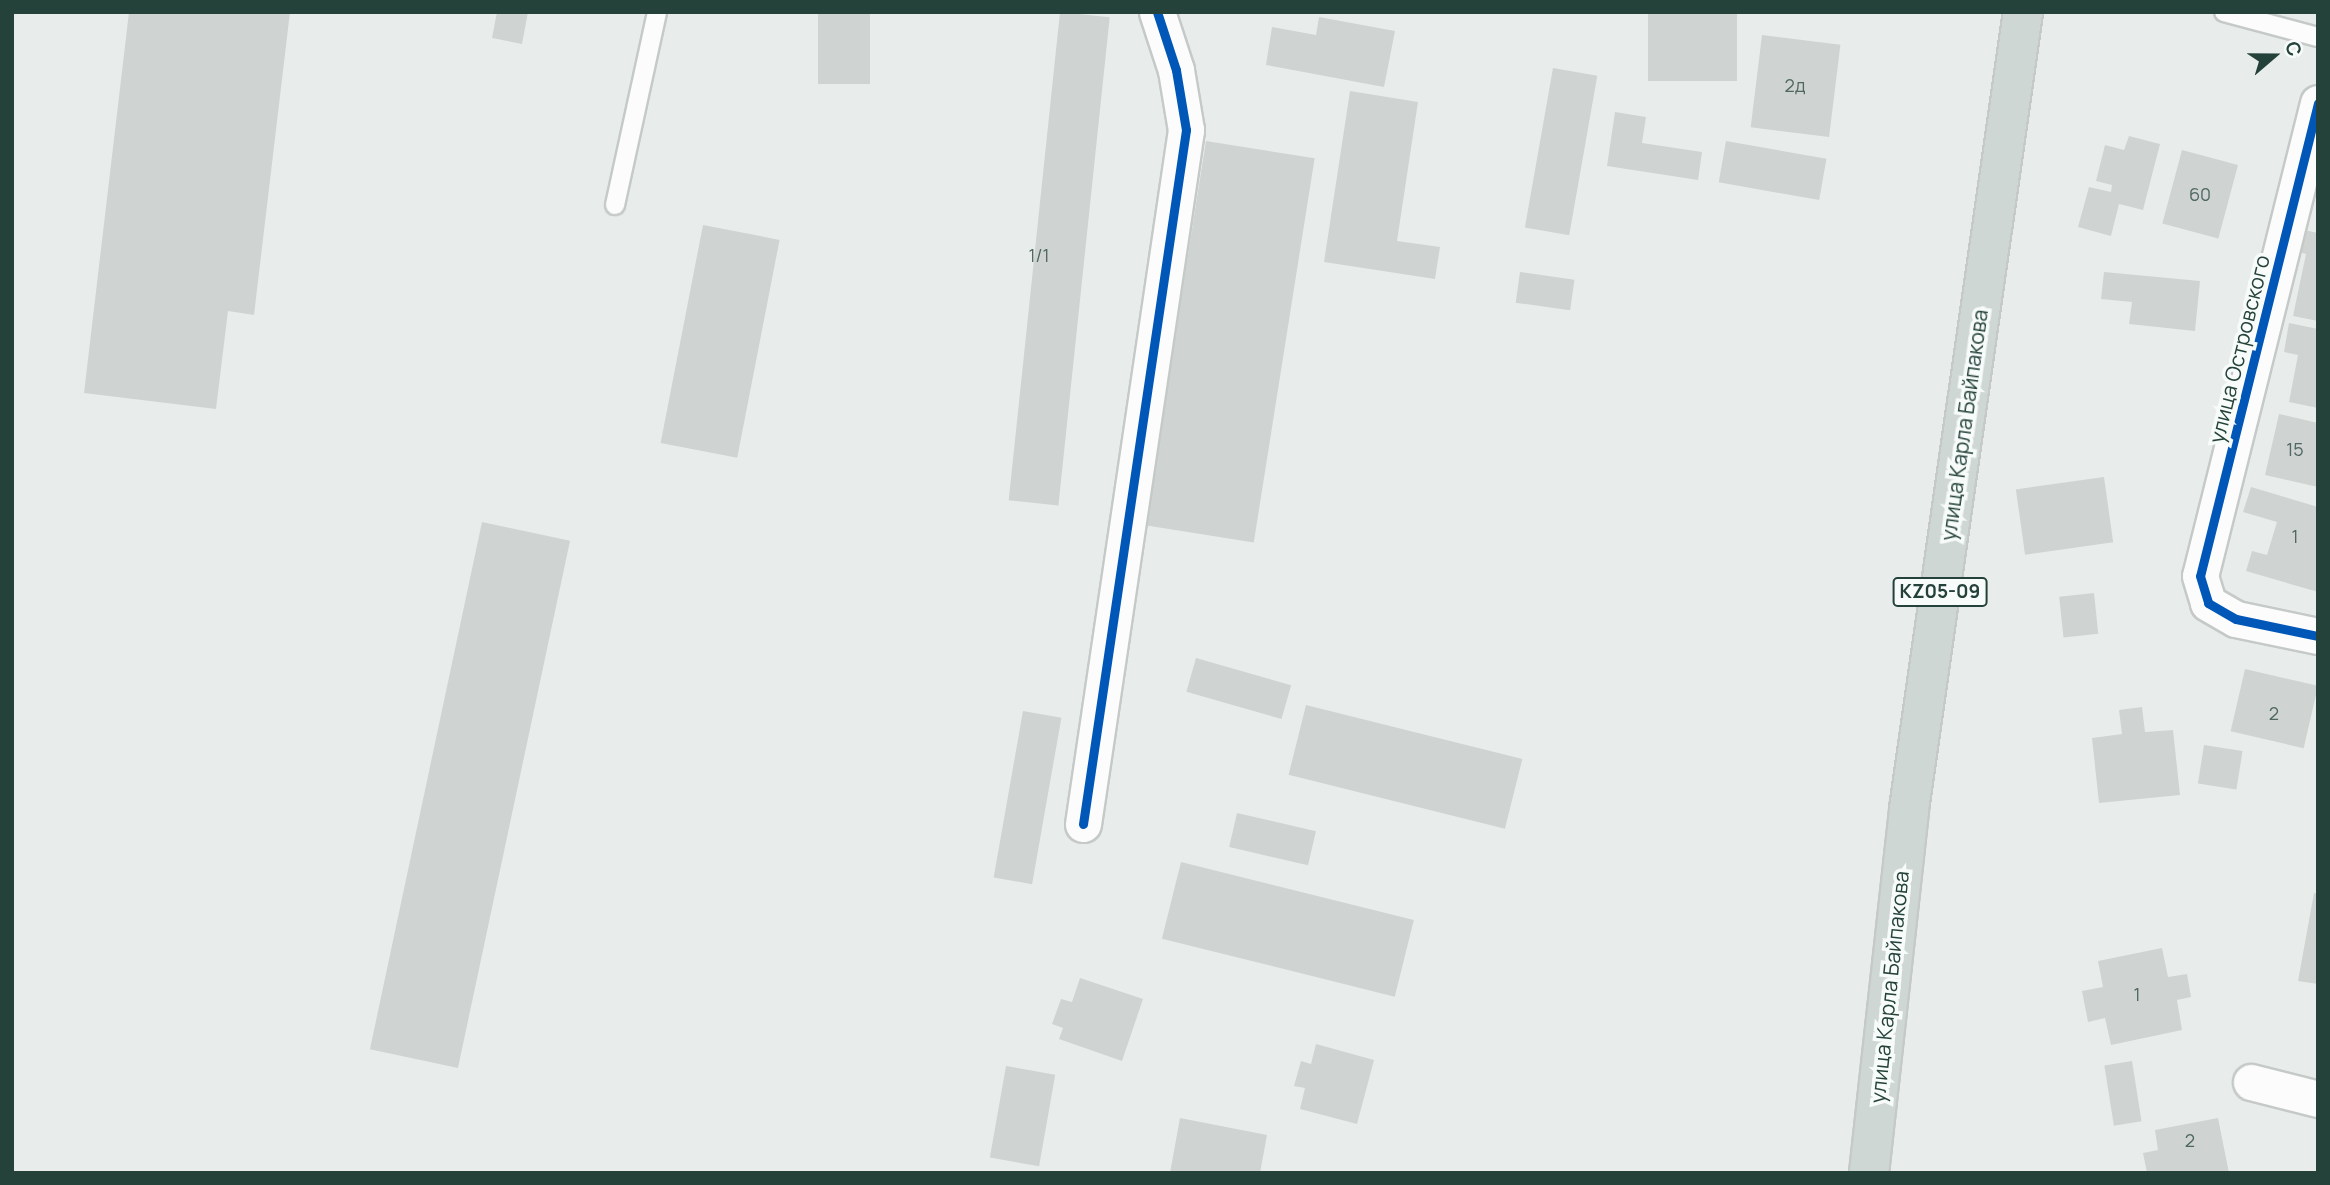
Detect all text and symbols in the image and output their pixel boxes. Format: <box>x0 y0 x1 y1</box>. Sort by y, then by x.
north arrow <box>2239 21 2309 91</box>
text: С <box>2279 38 2308 60</box>
house number: 2д <box>1784 74 1806 96</box>
house number: 60 <box>2189 183 2211 205</box>
house number: 1/1 <box>1028 244 1050 266</box>
street label: улица Островского <box>2203 252 2275 446</box>
street label: улица Карла Байпакова <box>1935 308 1993 542</box>
house number: 15 <box>2286 438 2304 460</box>
house number: 1 <box>2291 525 2299 547</box>
road number: KZ05-09 <box>1891 576 1989 608</box>
house number: 2 <box>2269 702 2279 724</box>
street label: улица Карла Байпакова <box>1864 870 1914 1104</box>
house number: 1 <box>2133 983 2141 1005</box>
house number: 2 <box>2185 1129 2195 1151</box>

